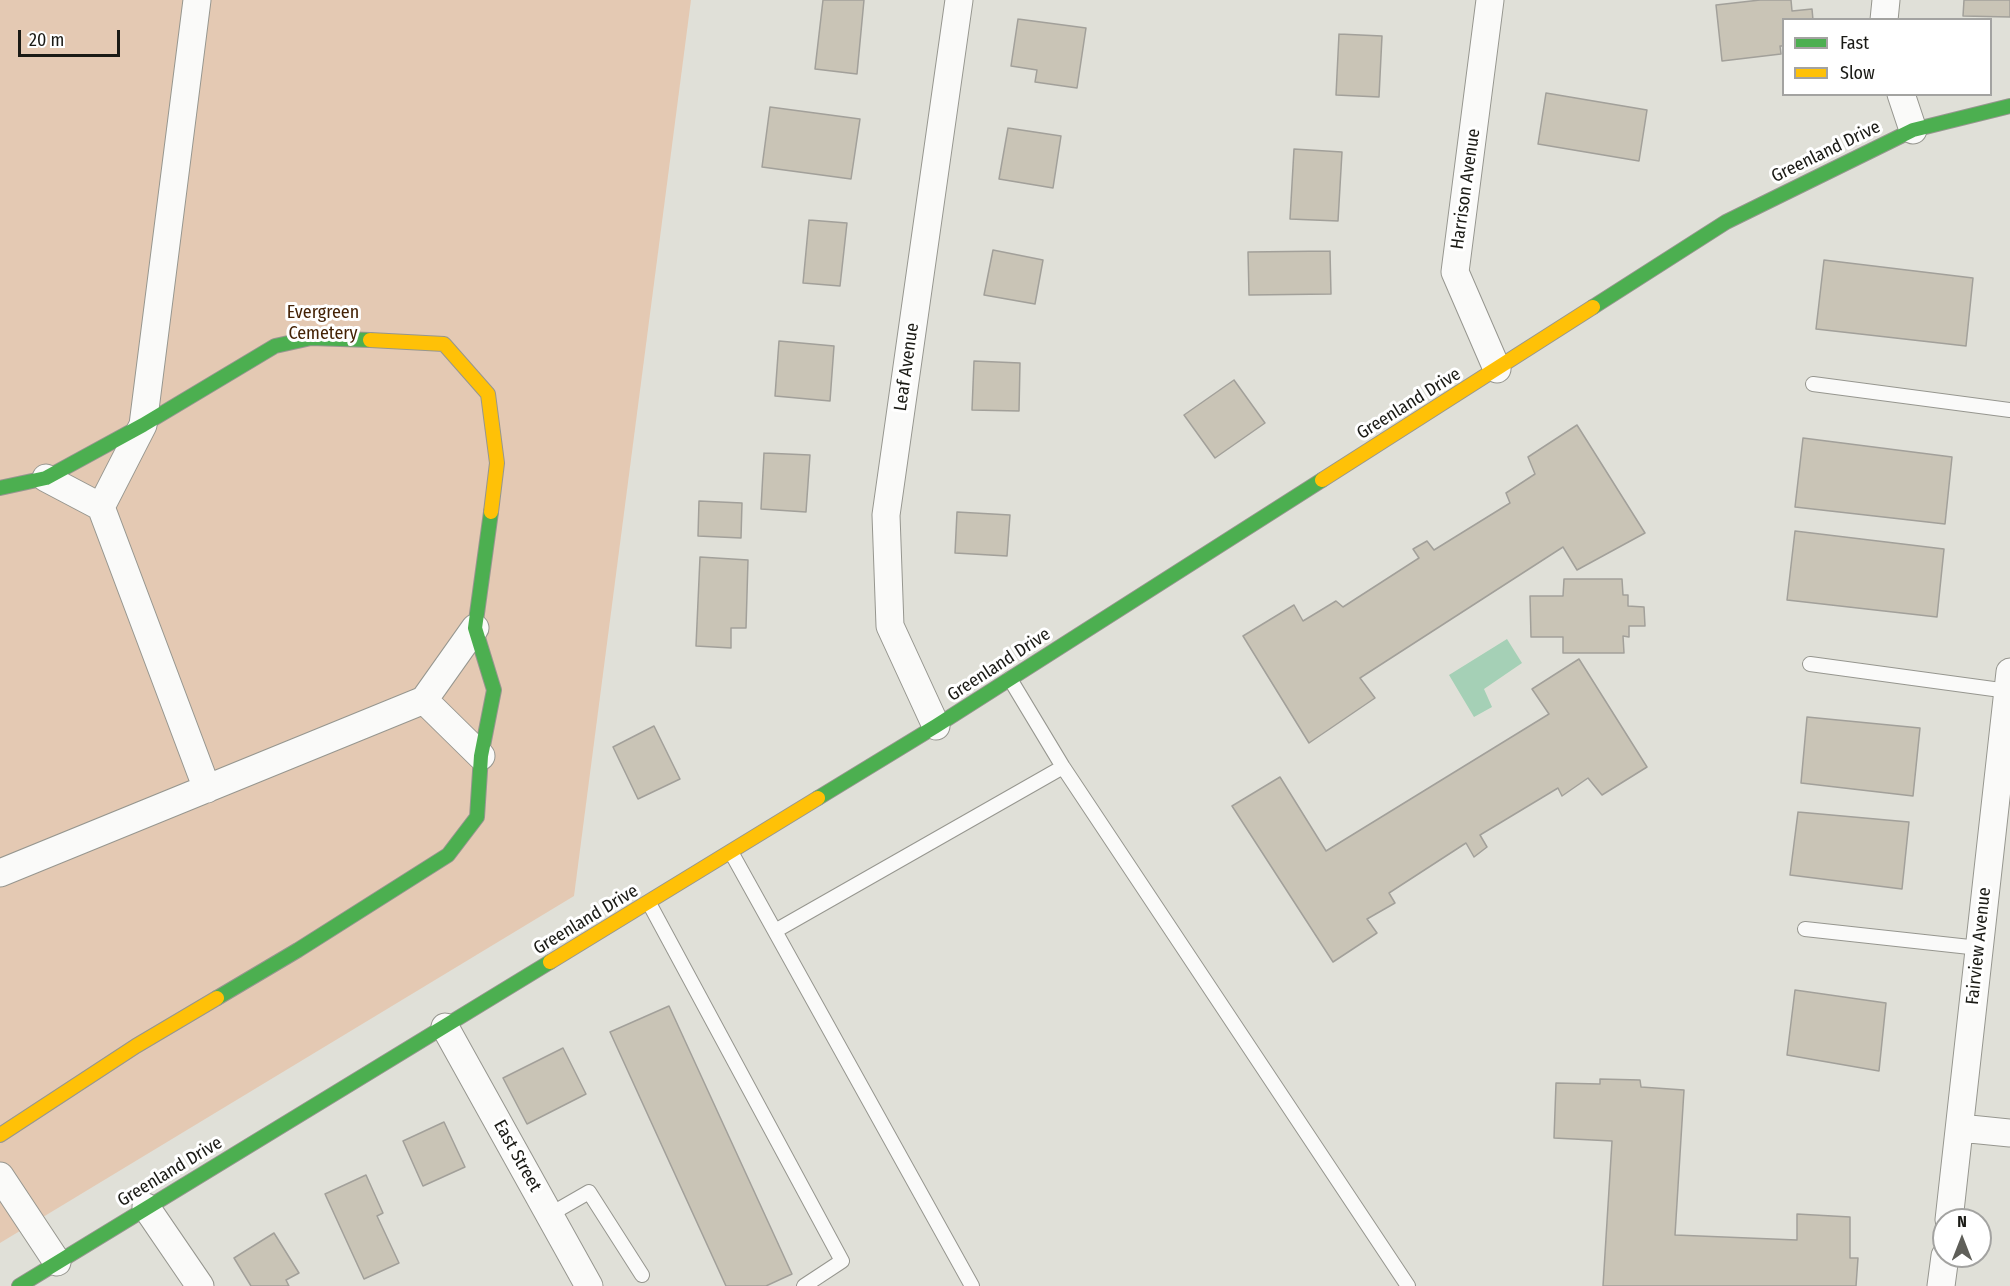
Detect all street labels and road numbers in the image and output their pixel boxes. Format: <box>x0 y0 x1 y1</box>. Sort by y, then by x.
street label: Greenland Drive <box>1768 116 1884 188</box>
street label: Harrison Avenue <box>1447 127 1485 251</box>
street label: Leaf Avenue <box>890 321 924 413</box>
street label: Greenland Drive <box>1353 363 1465 445</box>
street label: Greenland Drive <box>944 624 1054 706</box>
street label: Greenland Drive <box>530 880 642 960</box>
street label: Fairview Avenue <box>1962 886 1996 1006</box>
street label: East Street <box>488 1116 546 1196</box>
street label: Greenland Drive <box>114 1132 226 1212</box>

